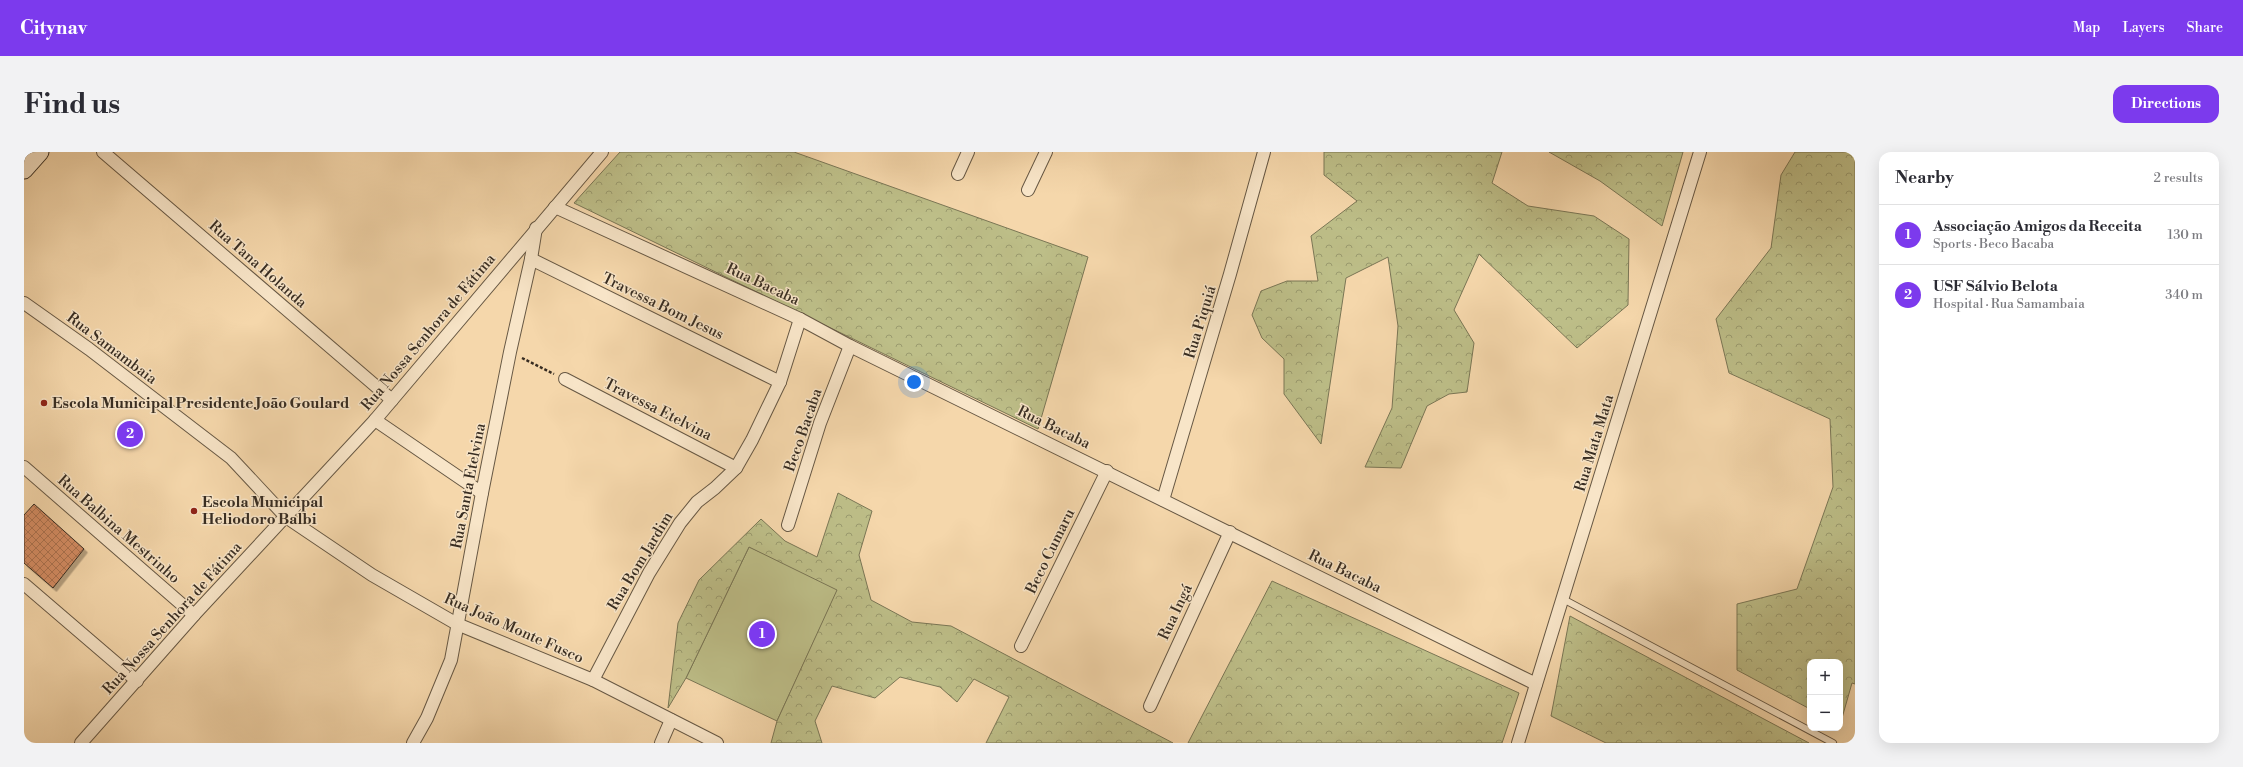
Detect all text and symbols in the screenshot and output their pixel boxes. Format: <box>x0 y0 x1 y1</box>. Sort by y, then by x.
text: Citynav <box>20 16 87 40</box>
text: Map <box>2073 19 2100 37</box>
text: Layers <box>2122 19 2165 37</box>
text: Share <box>2187 19 2223 37</box>
button: Directions <box>2113 85 2219 123</box>
text: Find us <box>24 87 120 122</box>
text: Nearby <box>1895 167 1954 189</box>
text: 2 results <box>2154 170 2203 186</box>
street label: Rua Tana Holanda <box>205 217 311 312</box>
text: Associação Amigos da Receita <box>1933 217 2142 236</box>
text: 1 <box>1905 227 1911 243</box>
text: 130 m <box>2168 227 2203 243</box>
text: Sports · Beco Bacaba <box>1933 236 2054 252</box>
street label: Rua Nossa Senhora de Fátima <box>357 250 500 415</box>
street label: Rua Bacaba <box>723 259 803 310</box>
street label: Travessa Bom Jesus <box>599 269 727 344</box>
text: USF Sálvio Belota <box>1933 277 2058 296</box>
street label: Rua Piquiá <box>1180 283 1221 361</box>
text: 2 <box>1904 287 1912 303</box>
text: 340 m <box>2165 287 2203 303</box>
text: Hospital · Rua Samambaia <box>1933 296 2085 312</box>
street label: Rua Samambaia <box>63 308 161 389</box>
your location <box>904 372 924 392</box>
street label: Travessa Etelvina <box>600 374 715 445</box>
street label: Beco Bacaba <box>780 386 827 475</box>
street label: Rua Mata Mata <box>1571 392 1618 494</box>
place label: Escola Municipal Presidente João Goulard <box>52 394 350 413</box>
marker: Escola Municipal Presidente João Goulard <box>39 398 49 408</box>
street label: Rua Bacaba <box>1014 402 1094 453</box>
pin: 2 <box>117 419 143 449</box>
street label: Rua Santa Etelvina <box>447 421 490 551</box>
street label: Rua Balbina Mestrinho <box>54 471 184 588</box>
place label: Escola Municipal Heliodoro Balbi <box>202 493 323 529</box>
street label: Beco Cumaru <box>1021 505 1079 598</box>
marker: Escola Municipal Heliodoro Balbi <box>189 506 199 516</box>
street label: Rua Bom Jardim <box>604 508 677 614</box>
street label: Rua Nossa Senhora de Fátima <box>99 538 246 699</box>
street label: Rua Bacaba <box>1305 546 1385 597</box>
street label: Rua Ingá <box>1154 581 1197 643</box>
street label: Rua João Monte Fusco <box>441 589 587 668</box>
pin: 1 <box>749 619 775 649</box>
map controls <box>1807 659 1843 731</box>
button: + <box>1807 659 1843 695</box>
button: − <box>1807 695 1843 731</box>

